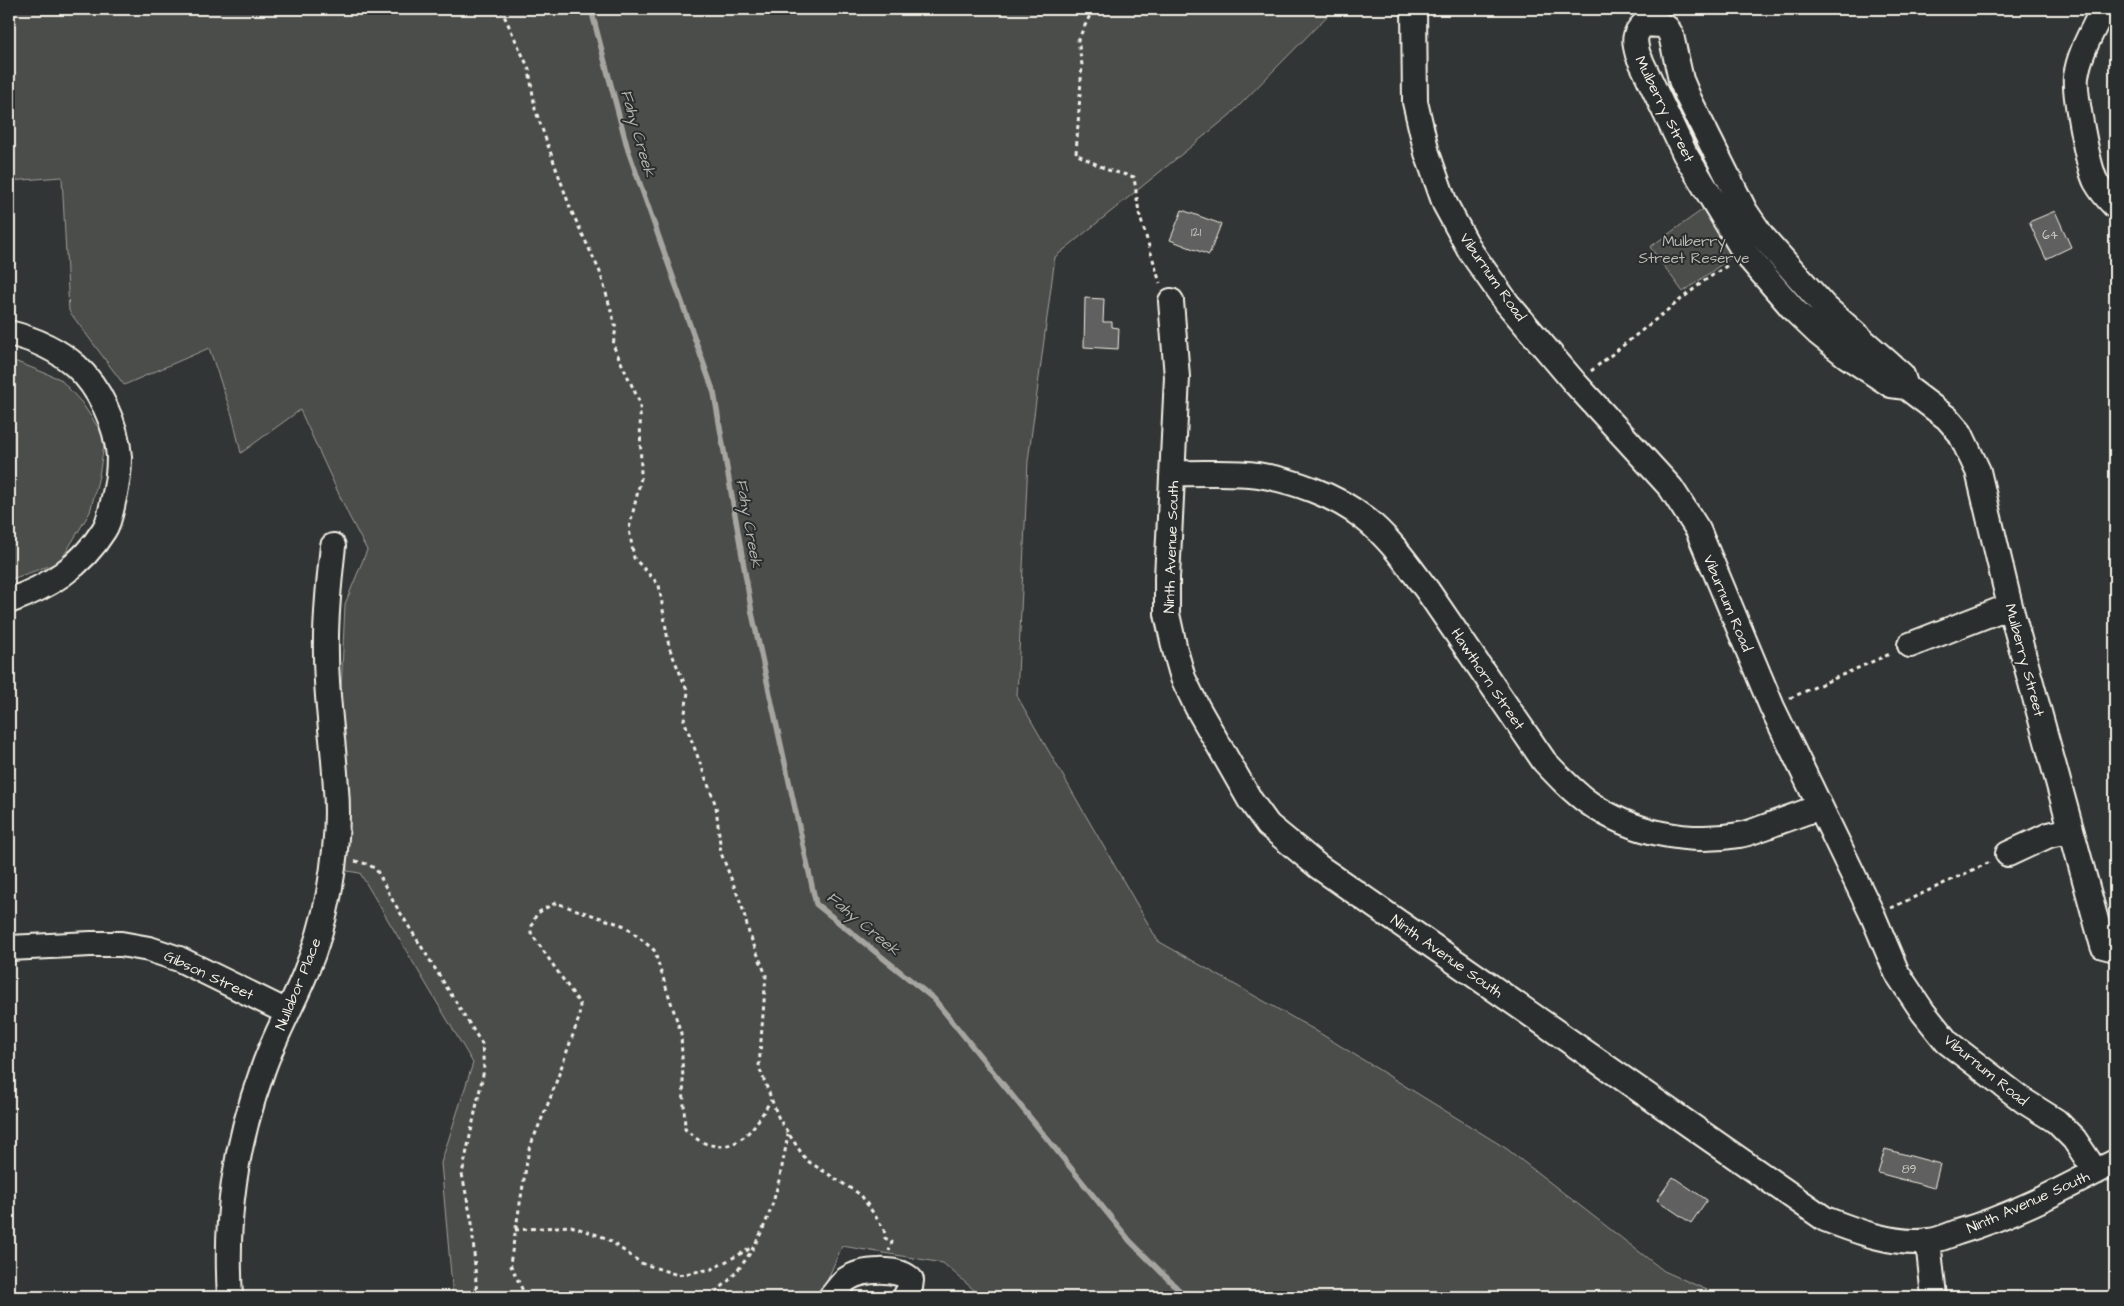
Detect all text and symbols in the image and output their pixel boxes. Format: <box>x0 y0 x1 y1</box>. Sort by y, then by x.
street label: Mulberry Street <box>1629 52 1699 166</box>
water label: Fahy Creek <box>614 87 661 181</box>
house number: 121 <box>1191 224 1201 241</box>
house number: 64 <box>2042 227 2058 244</box>
street label: Viburnum Road <box>1454 229 1531 326</box>
park label: Mulberry Street Reserve <box>1639 231 1749 269</box>
water label: Fahy Creek <box>729 477 768 571</box>
street label: Ninth Avenue South <box>1159 480 1184 614</box>
street label: Viburnum Road <box>1698 552 1757 655</box>
street label: Mulberry Street <box>1998 601 2050 719</box>
street label: Hawthorn Street <box>1446 624 1530 734</box>
water label: Fahy Creek <box>821 887 906 963</box>
street label: Ninth Avenue South <box>1386 910 1508 1003</box>
street label: Nullabor Place <box>270 935 326 1033</box>
street label: Gibson Street <box>160 945 257 1005</box>
street label: Viburnum Road <box>1939 1030 2033 1111</box>
house number: 89 <box>1902 1161 1916 1178</box>
street label: Ninth Avenue South <box>1963 1166 2094 1239</box>

